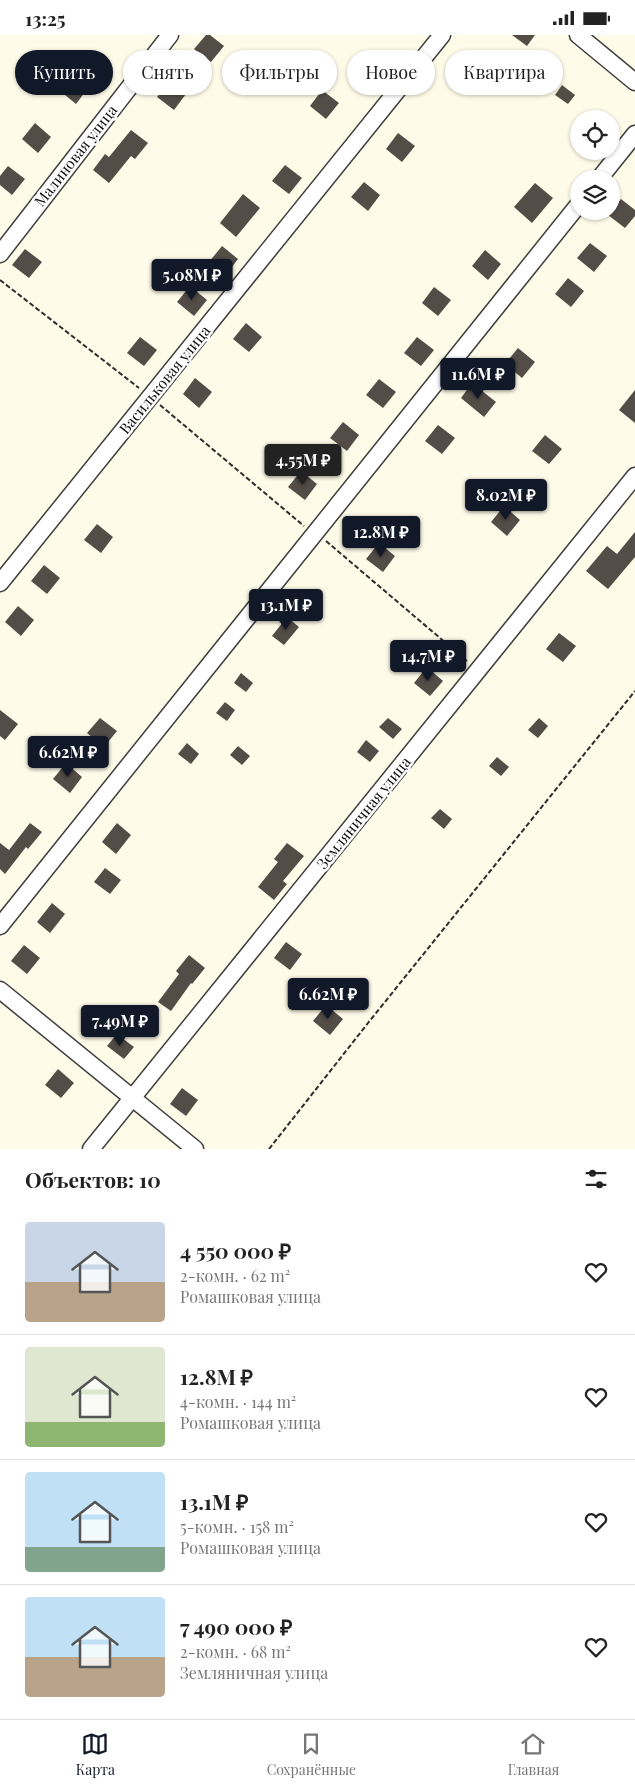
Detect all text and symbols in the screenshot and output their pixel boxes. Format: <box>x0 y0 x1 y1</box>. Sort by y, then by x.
text: 13:25 <box>25 5 66 31</box>
chip: Купить <box>15 50 113 95</box>
chip: Снять <box>123 50 212 95</box>
chip: Фильтры <box>222 50 337 95</box>
chip: Новое <box>347 50 435 95</box>
chip: Квартира <box>445 50 563 95</box>
street label: Малиновая улица <box>29 100 121 210</box>
map controls <box>570 110 620 220</box>
button: locate <box>570 110 620 160</box>
button: layers <box>570 170 620 220</box>
pin: 5.08M ₽ <box>146 259 238 301</box>
text: 5.08M ₽ <box>163 264 221 285</box>
street label: Васильковая улица <box>114 320 215 438</box>
pin: 11.6M ₽ <box>432 357 524 400</box>
text: 11.6M ₽ <box>451 363 505 384</box>
pin: 4.55M ₽ <box>257 443 349 486</box>
text: 4.55M ₽ <box>275 449 331 470</box>
pin: 8.02M ₽ <box>460 479 552 521</box>
text: 8.02M ₽ <box>476 484 536 505</box>
pin: 12.8M ₽ <box>335 515 427 558</box>
text: 12.8M ₽ <box>353 521 409 542</box>
pin: 13.1M ₽ <box>240 589 332 631</box>
text: 13.1M ₽ <box>260 594 312 615</box>
pin: 14.7M ₽ <box>382 639 474 682</box>
text: 14.7M ₽ <box>401 645 455 666</box>
pin: 6.62M ₽ <box>22 735 114 778</box>
text: 6.62M ₽ <box>39 741 97 762</box>
street label: Земляничная улица <box>312 752 415 873</box>
pin: 6.62M ₽ <box>282 977 374 1020</box>
text: 6.62M ₽ <box>299 983 357 1004</box>
pin: 7.49M ₽ <box>74 1005 166 1047</box>
text: 7.49M ₽ <box>92 1010 148 1031</box>
text: Объектов: 10 <box>25 1165 161 1193</box>
icon: filters <box>582 1165 610 1193</box>
text: 4 550 000 ₽ <box>180 1236 291 1264</box>
icon: home <box>65 1242 125 1302</box>
icon: heart <box>582 1258 610 1286</box>
text: 2-комн. · 62 m² <box>180 1265 290 1286</box>
text: Ромашковая улица <box>180 1286 321 1307</box>
text: 12.8M ₽ <box>180 1362 253 1390</box>
icon: home <box>65 1367 125 1427</box>
icon: heart <box>582 1383 610 1411</box>
text: 4-комн. · 144 m² <box>180 1391 296 1412</box>
text: Ромашковая улица <box>180 1412 321 1433</box>
text: 13.1M ₽ <box>180 1487 248 1515</box>
icon: home <box>65 1492 125 1552</box>
icon: heart <box>582 1508 610 1536</box>
text: 5-комн. · 158 m² <box>180 1516 294 1537</box>
text: Ромашковая улица <box>180 1537 321 1558</box>
text: 7 490 000 ₽ <box>180 1612 292 1640</box>
icon: home <box>65 1617 125 1677</box>
icon: heart <box>582 1633 610 1661</box>
text: 2-комн. · 68 m² <box>180 1641 291 1662</box>
text: Земляничная улица <box>180 1662 328 1683</box>
tab: Карта <box>76 1730 115 1779</box>
tab: Сохранённые <box>267 1730 356 1779</box>
tab: Главная <box>508 1730 559 1779</box>

